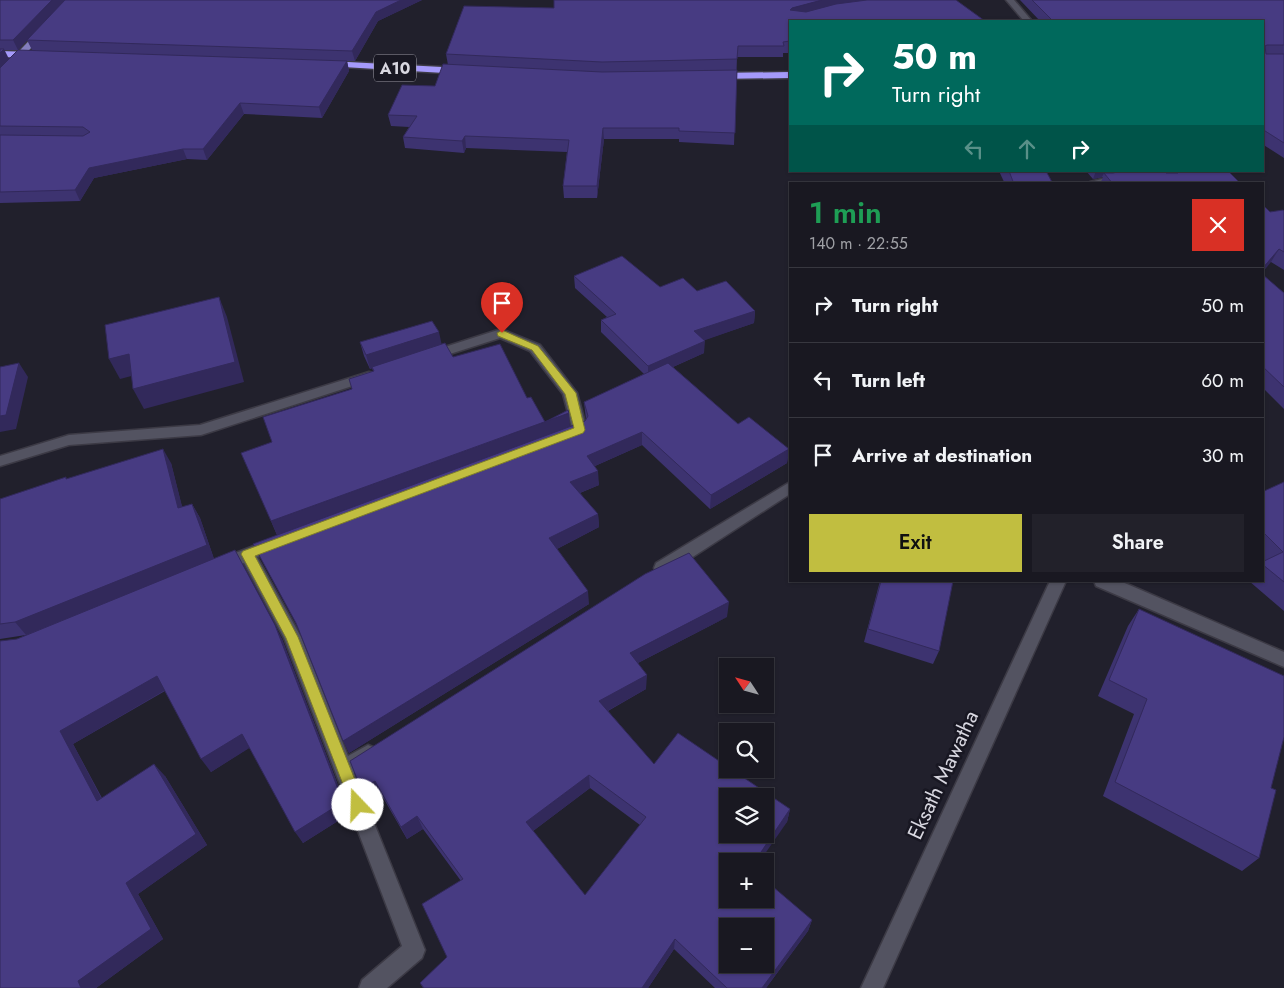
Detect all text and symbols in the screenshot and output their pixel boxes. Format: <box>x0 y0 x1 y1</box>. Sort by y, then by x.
text: 50 m <box>892 32 977 82</box>
icon: right <box>809 40 874 105</box>
road number: A10 <box>374 54 416 82</box>
text: Turn right <box>892 78 980 110</box>
icon: left <box>960 135 988 163</box>
icon: ahead <box>1013 135 1041 163</box>
icon: right <box>1066 135 1094 163</box>
text: 1 min <box>809 191 882 234</box>
button: close <box>1192 199 1244 251</box>
text: 140 m · 22:55 <box>809 232 908 255</box>
pin <box>481 282 523 333</box>
icon: arrive <box>488 289 516 317</box>
icon: right <box>809 291 837 319</box>
text: Turn right <box>852 292 938 319</box>
text: 50 m <box>1201 292 1244 319</box>
icon: left <box>809 366 837 394</box>
text: Turn left <box>852 367 925 394</box>
text: 60 m <box>1201 367 1244 394</box>
icon: arrive <box>809 441 837 469</box>
text: Arrive at destination <box>852 442 1032 469</box>
text: 30 m <box>1202 442 1244 469</box>
button: Exit <box>809 514 1022 572</box>
button: Share <box>1032 514 1244 572</box>
north arrow <box>719 658 774 712</box>
map controls <box>719 658 774 973</box>
street label: Eksath Mawatha <box>900 706 986 844</box>
button: search <box>719 723 774 778</box>
position arrow <box>331 778 383 830</box>
button: layers <box>719 788 774 843</box>
button: + <box>719 853 774 908</box>
button: − <box>719 918 774 973</box>

